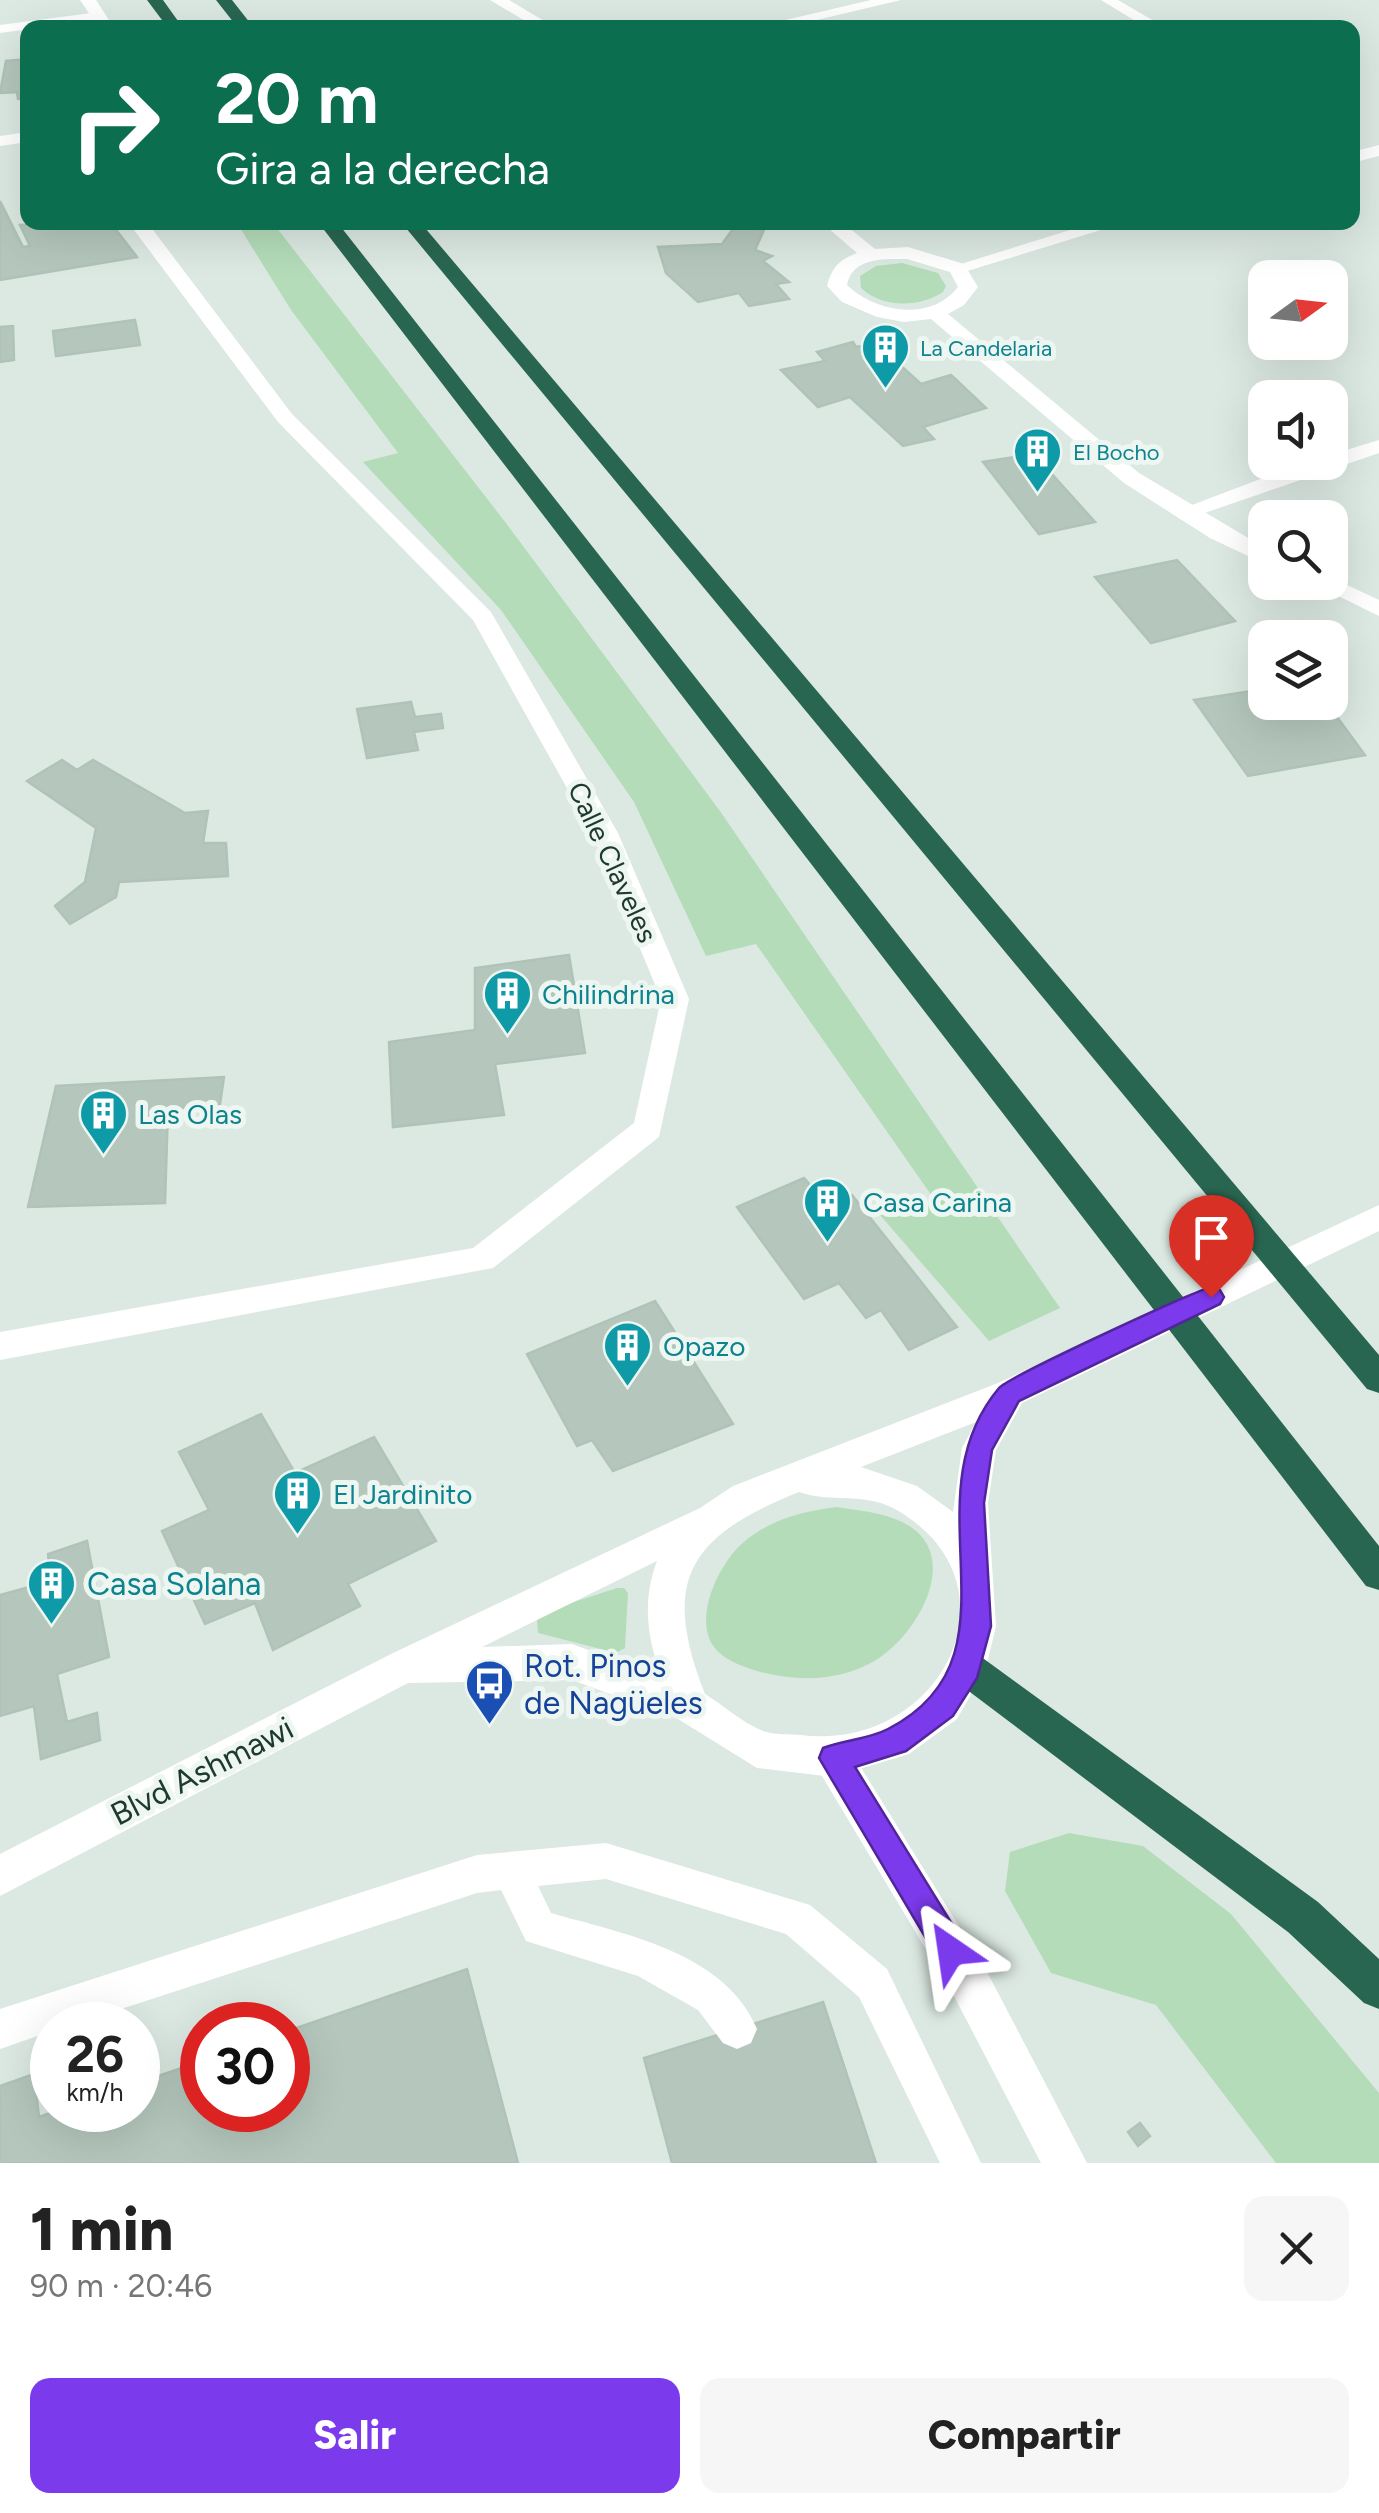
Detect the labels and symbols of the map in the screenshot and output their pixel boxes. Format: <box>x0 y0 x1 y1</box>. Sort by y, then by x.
north arrow <box>1248 260 1348 360</box>
building icon: La Candelaria <box>859 322 911 390</box>
place label: La Candelaria <box>920 335 1052 362</box>
building icon: El Bocho <box>1012 426 1064 494</box>
place label: El Bocho <box>1073 439 1159 466</box>
street label: Calle Claveles <box>561 776 665 948</box>
building icon: Chilindrina <box>481 968 533 1036</box>
place label: Chilindrina <box>542 977 675 1011</box>
building icon: Las Olas <box>77 1088 129 1156</box>
place label: Las Olas <box>138 1097 242 1131</box>
building icon: Casa Carina <box>802 1176 854 1244</box>
place label: Casa Carina <box>863 1185 1012 1219</box>
pin <box>1169 1195 1254 1298</box>
building icon: Opazo <box>602 1320 654 1388</box>
place label: Opazo <box>663 1329 746 1363</box>
building icon: El Jardinito <box>272 1468 324 1536</box>
place label: El Jardinito <box>333 1477 473 1511</box>
building icon: Casa Solana <box>26 1558 78 1626</box>
place label: Casa Solana <box>87 1565 261 1603</box>
place label: Rot. Pinos de Nagüeles <box>524 1647 703 1722</box>
bus stop icon: Rot. Pinos de Nagüeles <box>463 1658 515 1726</box>
street label: Blvd Ashmawi <box>104 1709 300 1833</box>
position arrow <box>899 1899 1003 2003</box>
speed limit sign: 30 <box>180 2002 310 2132</box>

